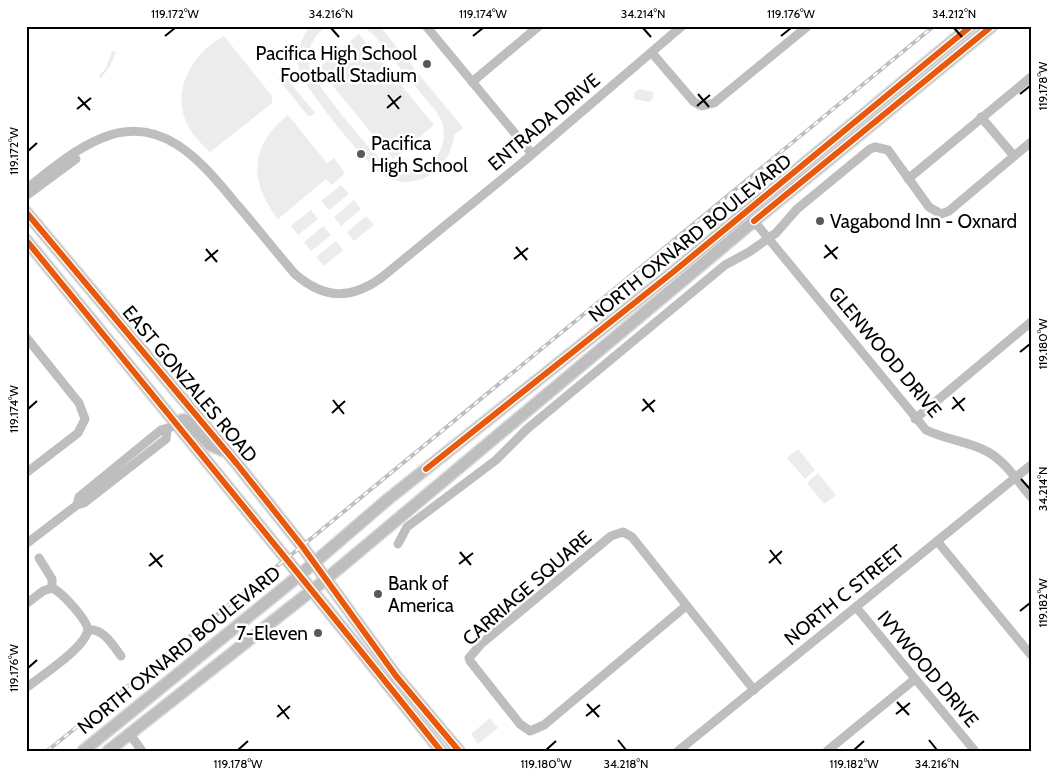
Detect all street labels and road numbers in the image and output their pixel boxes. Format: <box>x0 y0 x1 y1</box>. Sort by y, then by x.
street label: ENTRADA DRIVE <box>483 69 605 175</box>
street label: NORTH OXNARD BOULEVARD <box>584 149 796 327</box>
street label: GLENWOOD DRIVE <box>824 282 946 422</box>
street label: EAST GONZALES ROAD <box>118 301 262 467</box>
street label: CARRIAGE SQUARE <box>458 526 596 650</box>
street label: NORTH C STREET <box>780 540 908 650</box>
street label: NORTH OXNARD BOULEVARD <box>73 561 285 739</box>
street label: IVYWOOD DRIVE <box>873 606 983 732</box>

